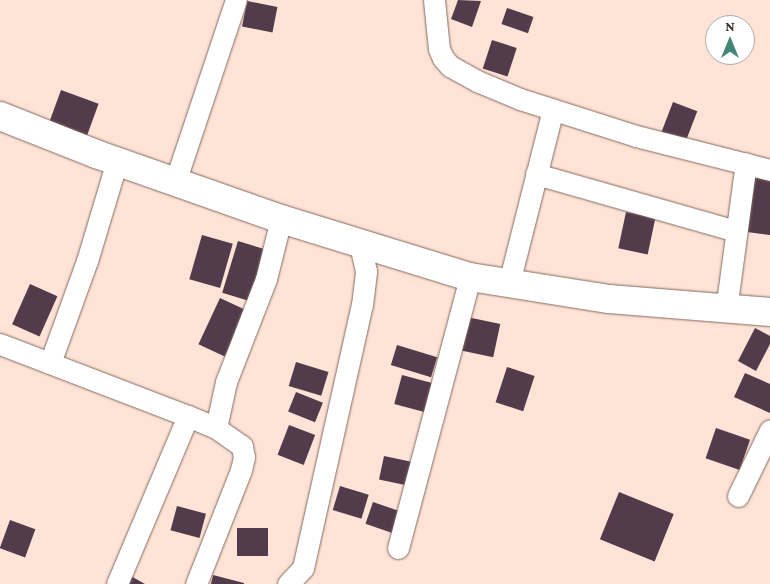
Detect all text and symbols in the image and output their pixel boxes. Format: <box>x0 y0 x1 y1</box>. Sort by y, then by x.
north arrow <box>705 15 755 65</box>
text: N <box>725 18 735 34</box>

